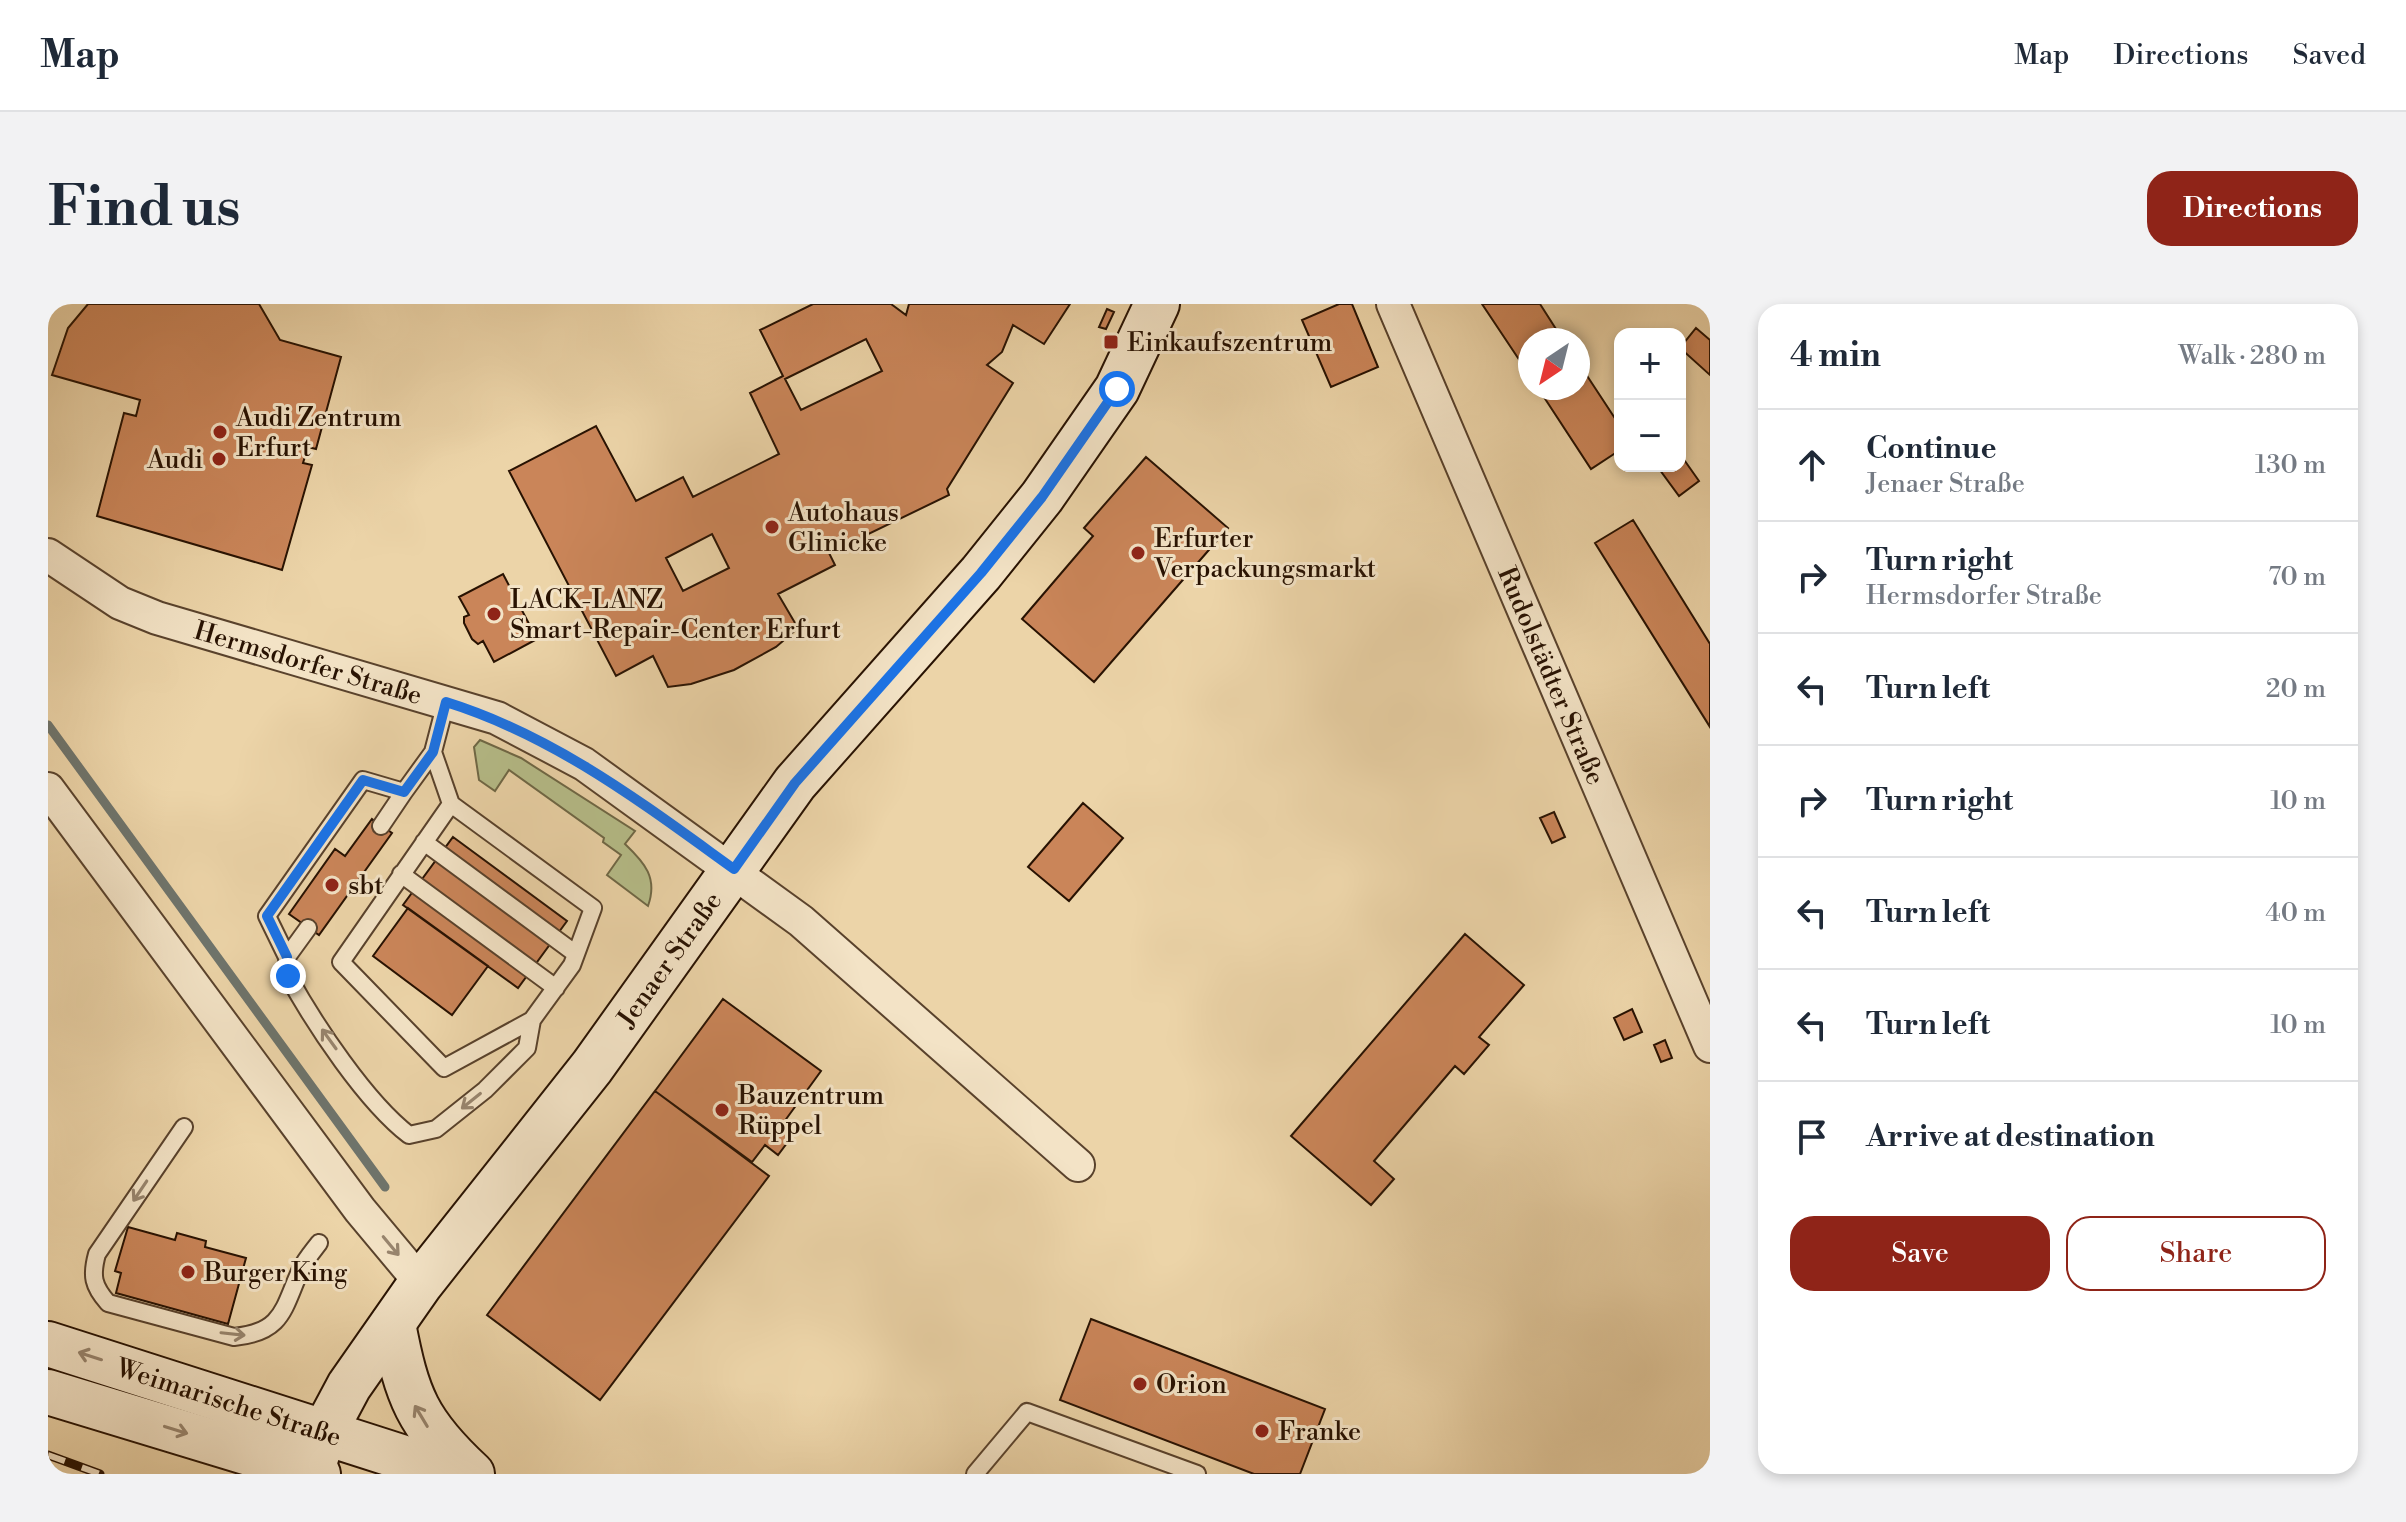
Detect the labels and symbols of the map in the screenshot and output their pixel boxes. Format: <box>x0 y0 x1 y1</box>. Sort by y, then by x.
place label: Einkaufszentrum <box>1127 327 1333 359</box>
north arrow <box>1518 328 1590 400</box>
marker: Einkaufszentrum <box>1102 333 1120 351</box>
route start <box>1099 371 1135 407</box>
place label: Audi Zentrum Erfurt <box>235 402 402 464</box>
marker: Audi Zentrum Erfurt <box>211 423 229 441</box>
place label: Audi <box>146 444 203 476</box>
marker: Audi <box>210 450 228 468</box>
place label: Autohaus Glinicke <box>787 497 899 559</box>
marker: Autohaus Glinicke <box>763 518 781 536</box>
place label: Erfurter Verpackungsmarkt <box>1153 523 1376 585</box>
marker: Erfurter Verpackungsmarkt <box>1129 544 1147 562</box>
street label: Rudolstädter Straße <box>1490 562 1611 790</box>
place label: LACK-LANZ Smart-Repair-Center Erfurt <box>510 584 841 646</box>
marker: LACK-LANZ Smart-Repair-Center Erfurt <box>485 605 503 623</box>
street label: Hermsdorfer Straße <box>190 615 426 712</box>
place label: sbt <box>348 870 383 902</box>
marker: sbt <box>323 876 341 894</box>
street label: Jenaer Straße <box>610 886 729 1035</box>
route end <box>270 958 306 994</box>
one-way arrow <box>321 1029 338 1050</box>
place label: Bauzentrum Rüppel <box>737 1080 884 1142</box>
one-way arrow <box>461 1092 482 1110</box>
marker: Bauzentrum Rüppel <box>713 1101 731 1119</box>
one-way arrow <box>132 1179 148 1202</box>
one-way arrow <box>382 1236 400 1256</box>
place label: Burger King <box>203 1257 348 1289</box>
marker: Burger King <box>179 1263 197 1281</box>
one-way arrow <box>219 1327 246 1342</box>
one-way arrow <box>78 1348 103 1363</box>
street label: Weimarische Straße <box>111 1352 345 1454</box>
place label: Orion <box>1156 1369 1227 1401</box>
marker: Orion <box>1131 1375 1149 1393</box>
one-way arrow <box>412 1405 428 1428</box>
place label: Franke <box>1278 1416 1361 1448</box>
marker: Franke <box>1253 1422 1271 1440</box>
one-way arrow <box>163 1423 189 1438</box>

